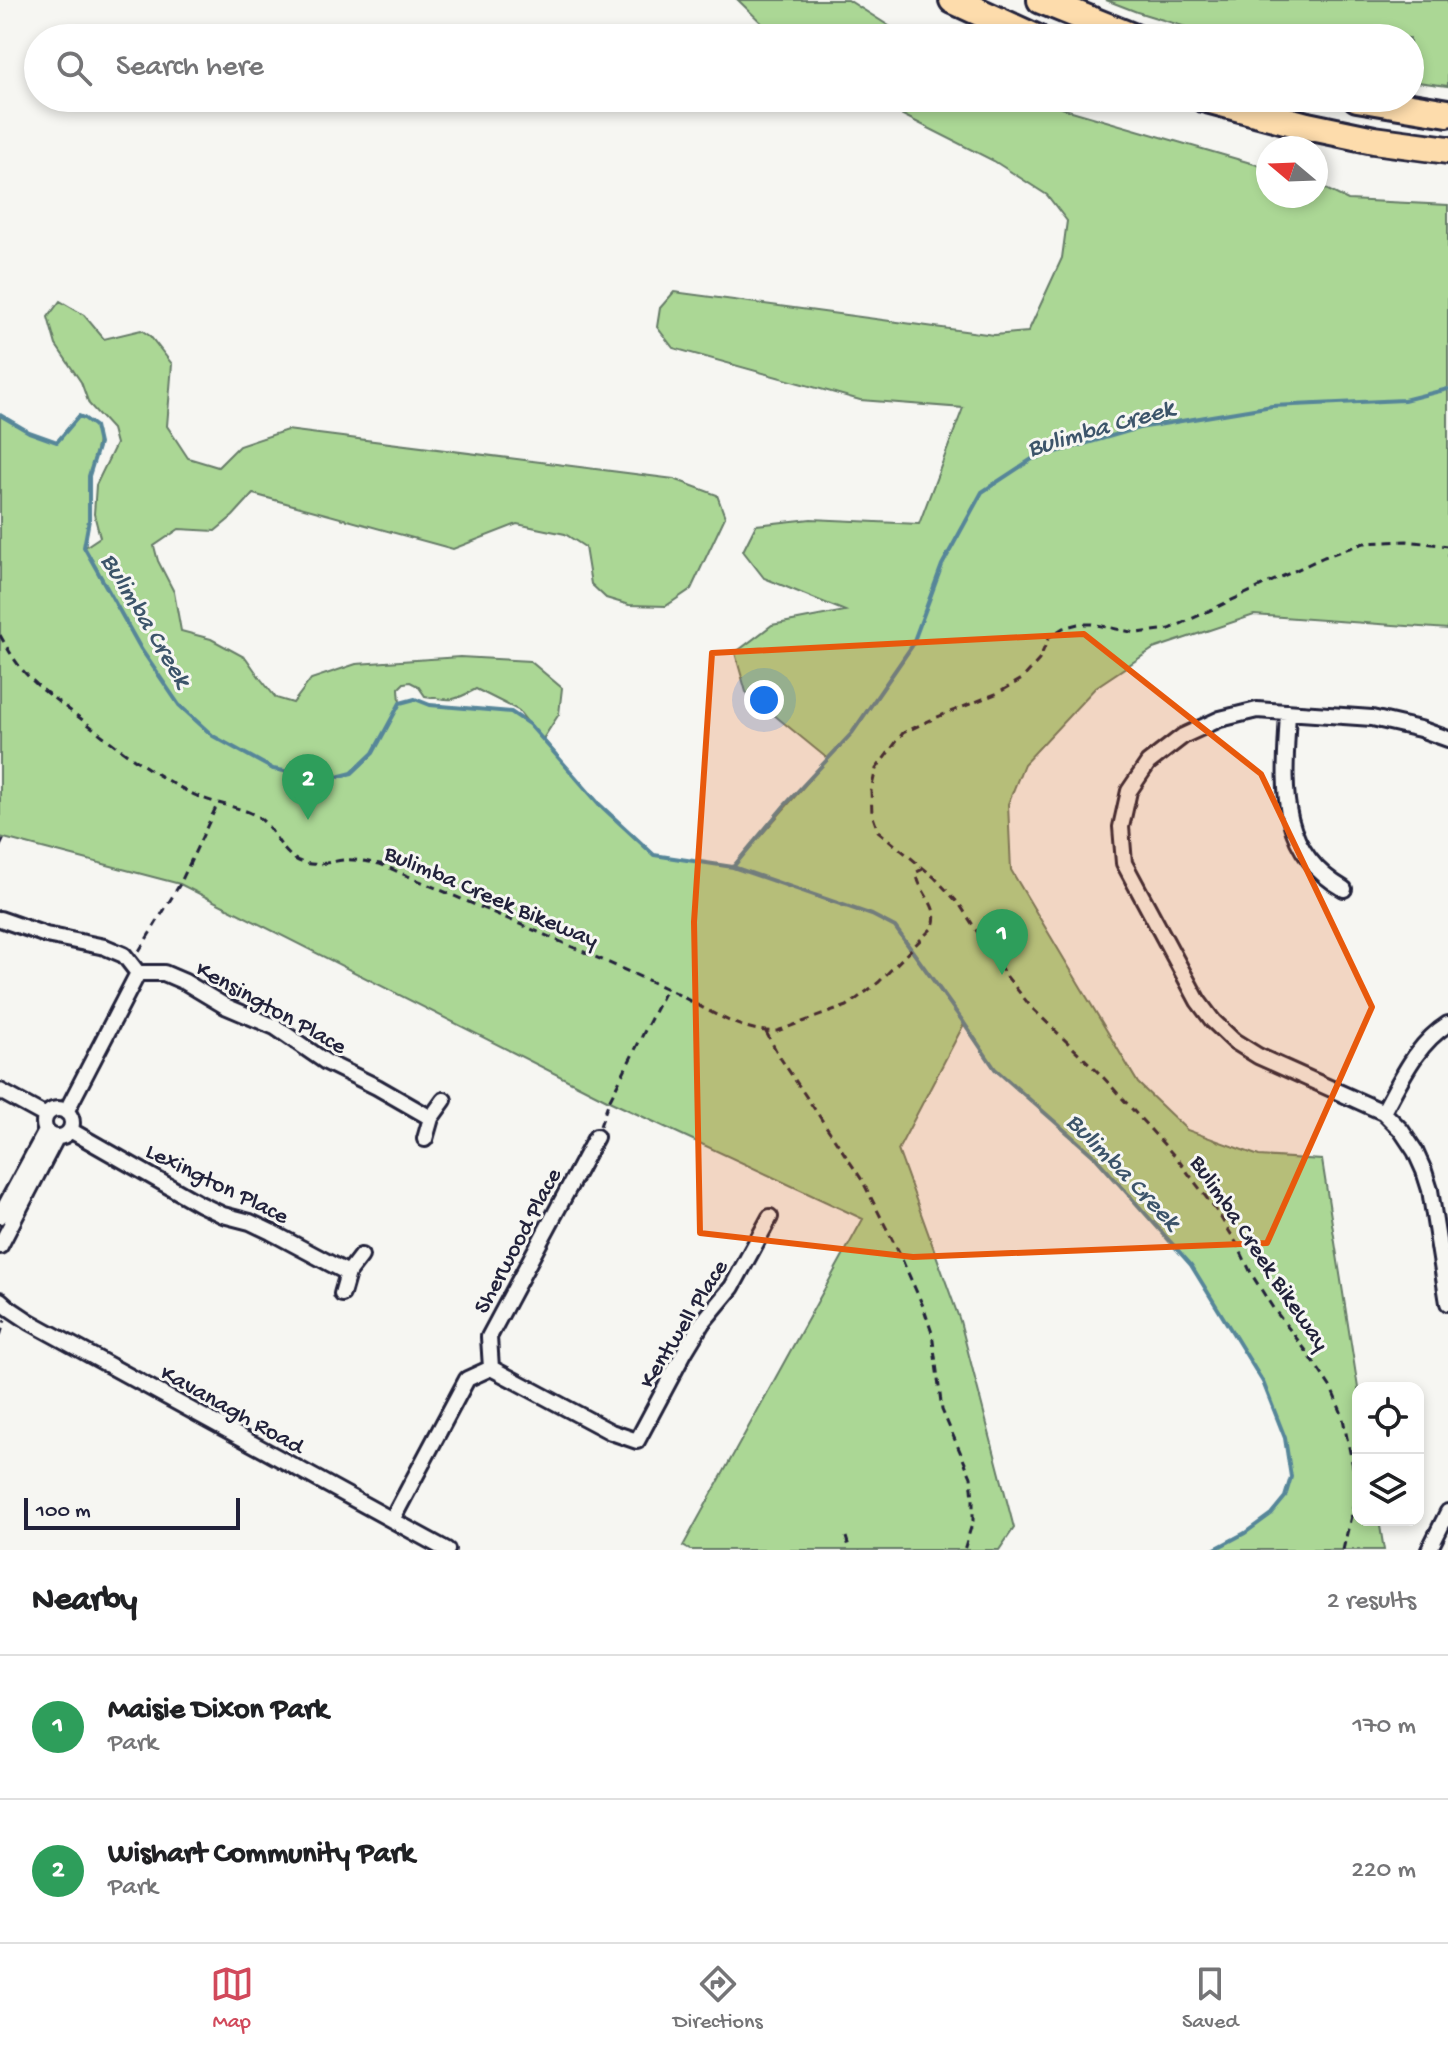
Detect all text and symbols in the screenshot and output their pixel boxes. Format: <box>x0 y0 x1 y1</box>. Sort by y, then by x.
search box <box>24 24 1424 112</box>
icon: search <box>52 46 96 90</box>
text: Search here <box>116 51 264 86</box>
north arrow <box>1256 136 1328 208</box>
water label: Bulimba Creek <box>1024 394 1181 466</box>
water label: Bulimba Creek <box>92 548 198 696</box>
your location <box>744 680 784 720</box>
pin: 2 <box>282 754 334 820</box>
street label: Bulimba Creek Bikeway <box>378 840 602 957</box>
pin: 1 <box>976 909 1028 975</box>
street label: Kensington Place <box>190 956 351 1063</box>
water label: Bulimba Creek <box>1058 1108 1187 1240</box>
street label: Lexington Place <box>140 1138 293 1233</box>
street label: Bulimba Creek Bikeway <box>1181 1150 1334 1357</box>
street label: Sherwood Place <box>469 1163 570 1319</box>
street label: Kentwell Place <box>634 1255 736 1395</box>
street label: Kavanagh Road <box>154 1360 310 1463</box>
map controls <box>1352 1382 1424 1526</box>
button: locate <box>1352 1382 1424 1454</box>
button: layers <box>1352 1454 1424 1526</box>
scale bar <box>24 1494 240 1530</box>
text: 100 m <box>36 1499 91 1525</box>
text: Nearby <box>32 1582 137 1622</box>
text: 2 results <box>1327 1587 1416 1618</box>
text: Maisie Dixon Park <box>108 1694 328 1729</box>
text: 1 <box>53 1712 63 1743</box>
text: 170 m <box>1353 1712 1416 1743</box>
text: Park <box>108 1729 158 1760</box>
text: Wishart Community Park <box>108 1838 414 1873</box>
text: 2 <box>52 1856 64 1887</box>
text: 220 m <box>1351 1856 1416 1887</box>
text: Park <box>108 1873 158 1904</box>
tab: Map <box>210 1962 254 2036</box>
tab: Directions <box>673 1962 763 2036</box>
tab: Saved <box>1182 1962 1238 2036</box>

